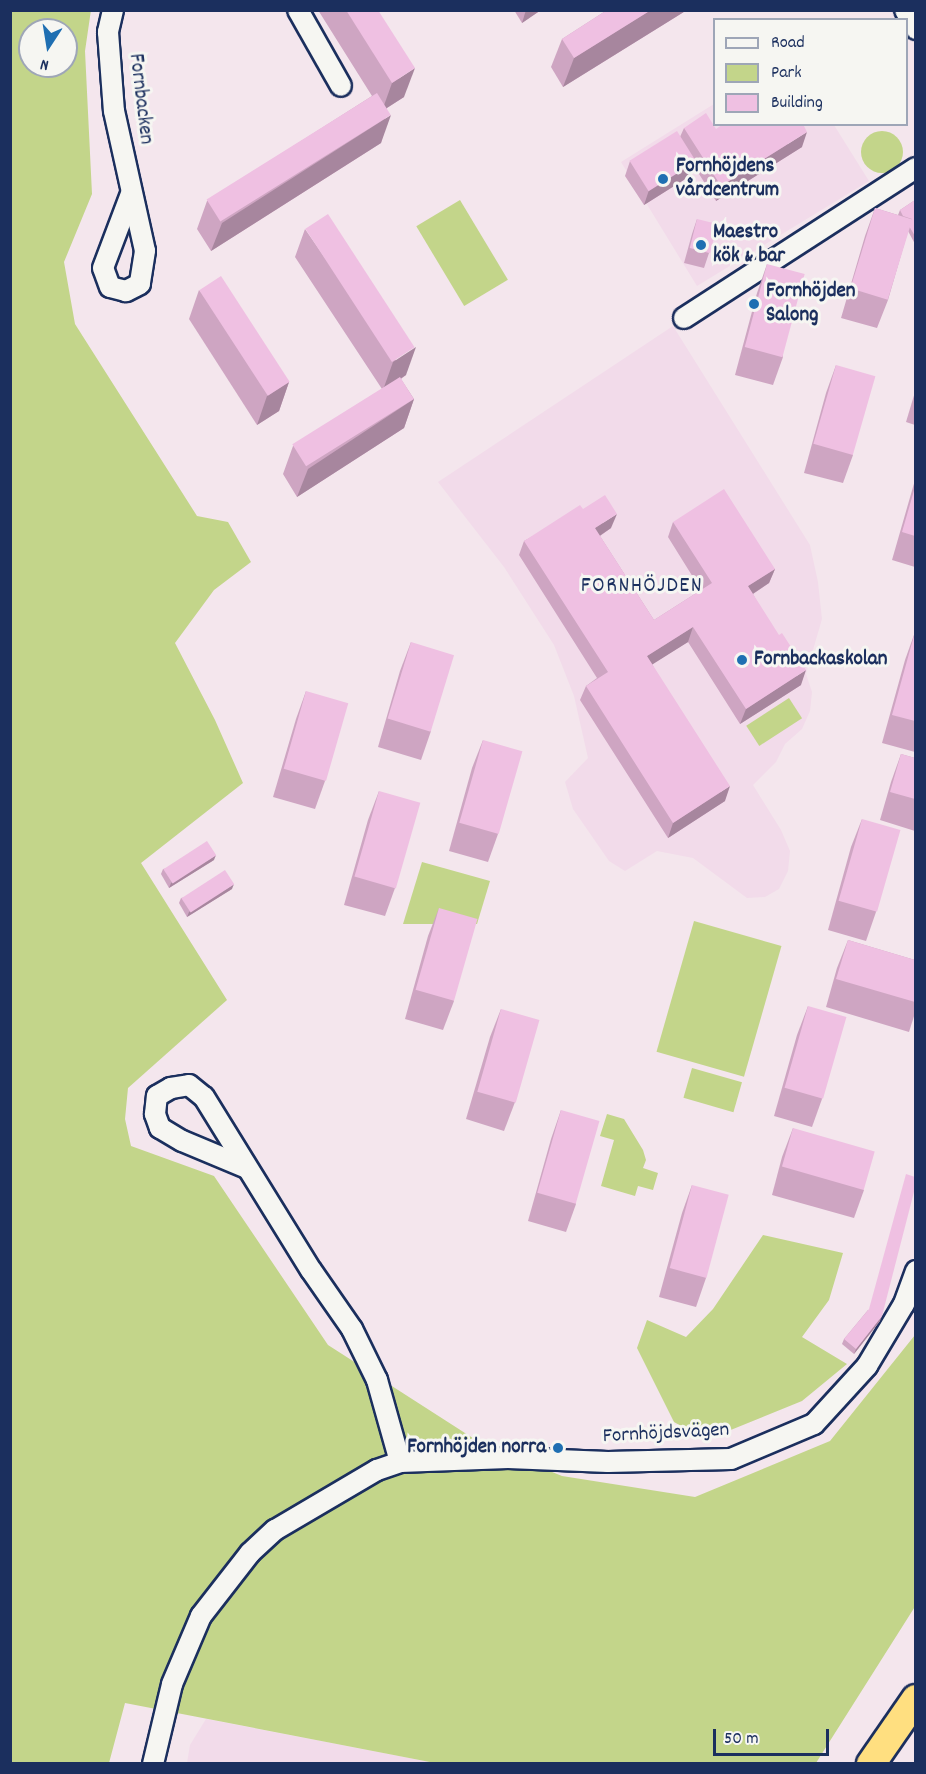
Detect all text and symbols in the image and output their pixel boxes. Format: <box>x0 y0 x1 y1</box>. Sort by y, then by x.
north arrow <box>18 18 78 78</box>
legend <box>713 18 908 126</box>
text: Road <box>771 31 805 56</box>
text: N <box>38 52 51 76</box>
street label: Fornbacken <box>122 52 158 146</box>
text: Park <box>771 61 802 86</box>
text: Building <box>771 91 823 116</box>
place label: Fornhöjdens vårdcentrum <box>676 154 779 204</box>
marker: Fornhöjdens vårdcentrum <box>654 170 672 188</box>
place label: Maestro kök & bar <box>713 220 785 270</box>
marker: Maestro kök & bar <box>694 238 708 252</box>
place label: Fornhöjden Salong <box>766 279 855 329</box>
marker: Fornhöjden Salong <box>747 297 761 311</box>
district label: FORNHÖJDEN <box>581 574 703 600</box>
place label: Fornbackaskolan <box>754 647 887 673</box>
marker: Fornbackaskolan <box>735 653 749 667</box>
street label: Fornhöjdsvägen <box>602 1418 730 1450</box>
place label: Fornhöjden norra <box>407 1435 546 1461</box>
marker: Fornhöjden norra <box>551 1441 565 1455</box>
scale bar <box>716 1717 832 1755</box>
text: 50 m <box>724 1727 759 1752</box>

